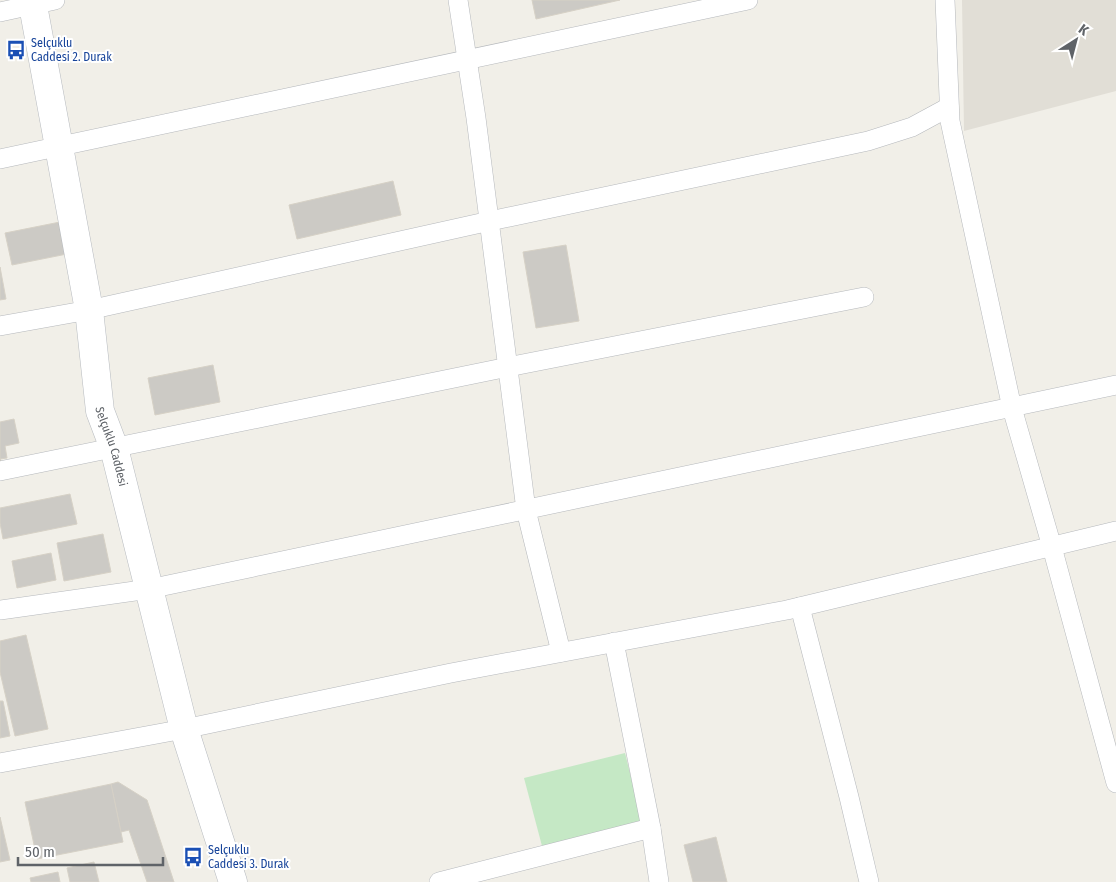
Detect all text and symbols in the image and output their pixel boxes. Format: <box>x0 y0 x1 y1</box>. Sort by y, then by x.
north arrow <box>1051 15 1101 65</box>
text: K <box>1075 21 1092 40</box>
place label: Selçuklu Caddesi 2. Durak <box>31 36 112 64</box>
bus stop icon: Selçuklu Caddesi 2. Durak <box>5 39 27 61</box>
street label: Selçuklu Caddesi <box>93 406 130 488</box>
scale bar <box>18 834 162 866</box>
text: 50 m <box>25 843 55 861</box>
place label: Selçuklu Caddesi 3. Durak <box>208 843 289 871</box>
bus stop icon: Selçuklu Caddesi 3. Durak <box>182 846 204 868</box>

